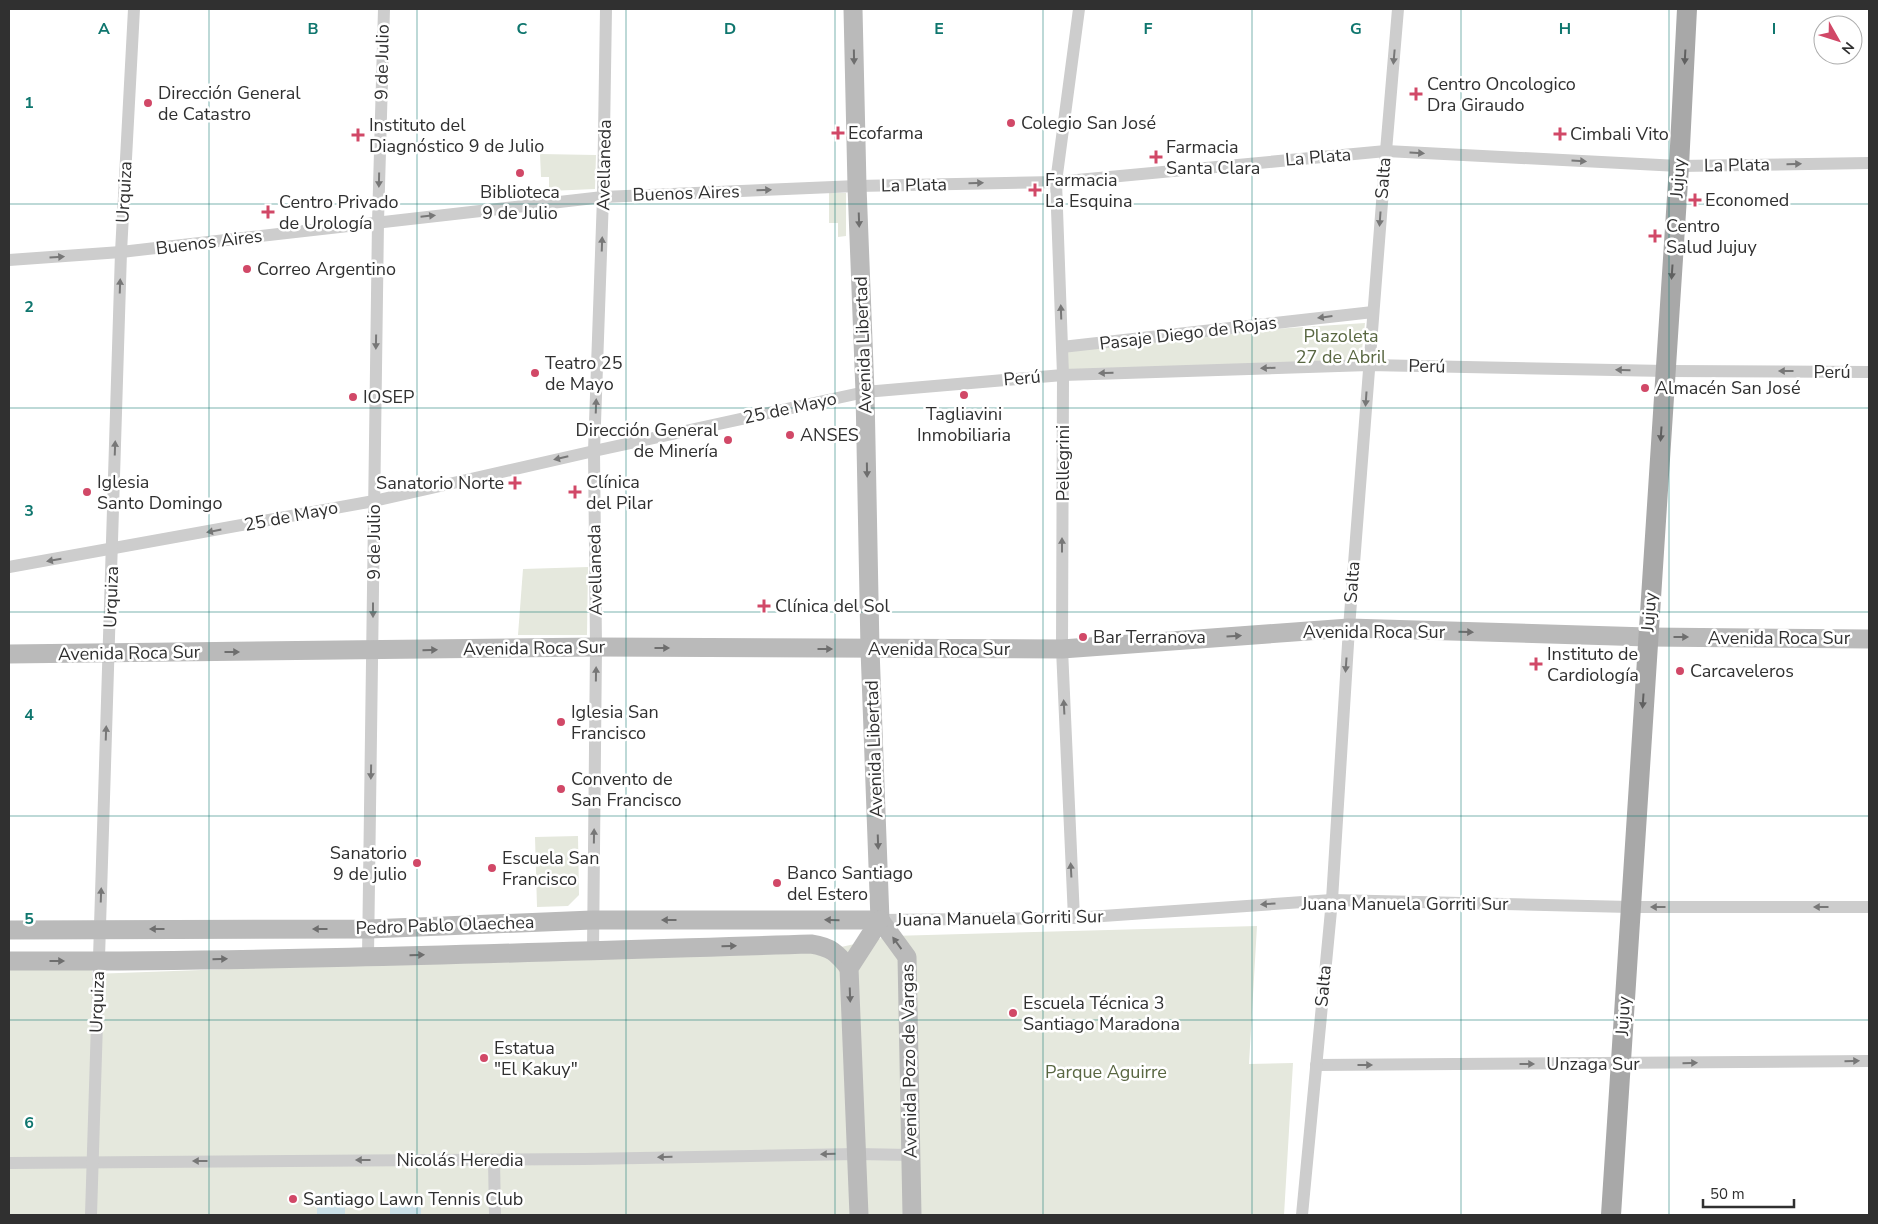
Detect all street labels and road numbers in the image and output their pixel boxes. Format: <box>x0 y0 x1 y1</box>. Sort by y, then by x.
street label: 9 de Julio <box>369 24 395 100</box>
street label: Avellaneda <box>591 119 617 211</box>
street label: La Plata <box>1284 142 1352 172</box>
street label: La Plata <box>1704 152 1770 178</box>
street label: Salta <box>1370 156 1396 200</box>
street label: Jujuy <box>1665 157 1691 200</box>
street label: Urquiza <box>110 160 138 224</box>
street label: La Plata <box>881 172 947 198</box>
street label: Buenos Aires <box>632 179 740 207</box>
street label: Buenos Aires <box>154 224 264 260</box>
street label: Avenida Libertad <box>849 276 877 414</box>
street label: Pasaje Diego de Rojas <box>1098 310 1278 356</box>
street label: Perú <box>1408 354 1446 378</box>
street label: Perú <box>1813 360 1851 384</box>
street label: Perú <box>1002 364 1042 392</box>
street label: 25 de Mayo <box>741 386 839 430</box>
street label: Pellegrini <box>1051 425 1075 501</box>
street label: 25 de Mayo <box>242 495 340 537</box>
street label: 9 de Julio <box>362 504 386 580</box>
street label: Avellaneda <box>582 524 608 616</box>
street label: Salta <box>1339 560 1365 604</box>
street label: Urquiza <box>98 566 124 628</box>
street label: Jujuy <box>1636 591 1662 634</box>
street label: Avenida Roca Sur <box>1303 620 1446 644</box>
street label: Avenida Roca Sur <box>1708 626 1851 650</box>
street label: Avenida Roca Sur <box>463 635 606 661</box>
street label: Avenida Roca Sur <box>868 637 1011 661</box>
street label: Avenida Roca Sur <box>58 640 201 666</box>
street label: Avenida Libertad <box>860 680 888 818</box>
street label: Juana Manuela Gorriti Sur <box>1300 892 1509 916</box>
street label: Juana Manuela Gorriti Sur <box>895 904 1104 932</box>
street label: Pedro Pablo Olaechea <box>355 910 535 940</box>
street label: Avenida Pozo de Vargas <box>895 963 923 1159</box>
street label: Salta <box>1309 964 1337 1008</box>
street label: Urquiza <box>84 971 110 1033</box>
street label: Jujuy <box>1610 995 1636 1037</box>
street label: Unzaga Sur <box>1546 1052 1640 1076</box>
street label: Nicolás Heredia <box>396 1148 524 1172</box>

